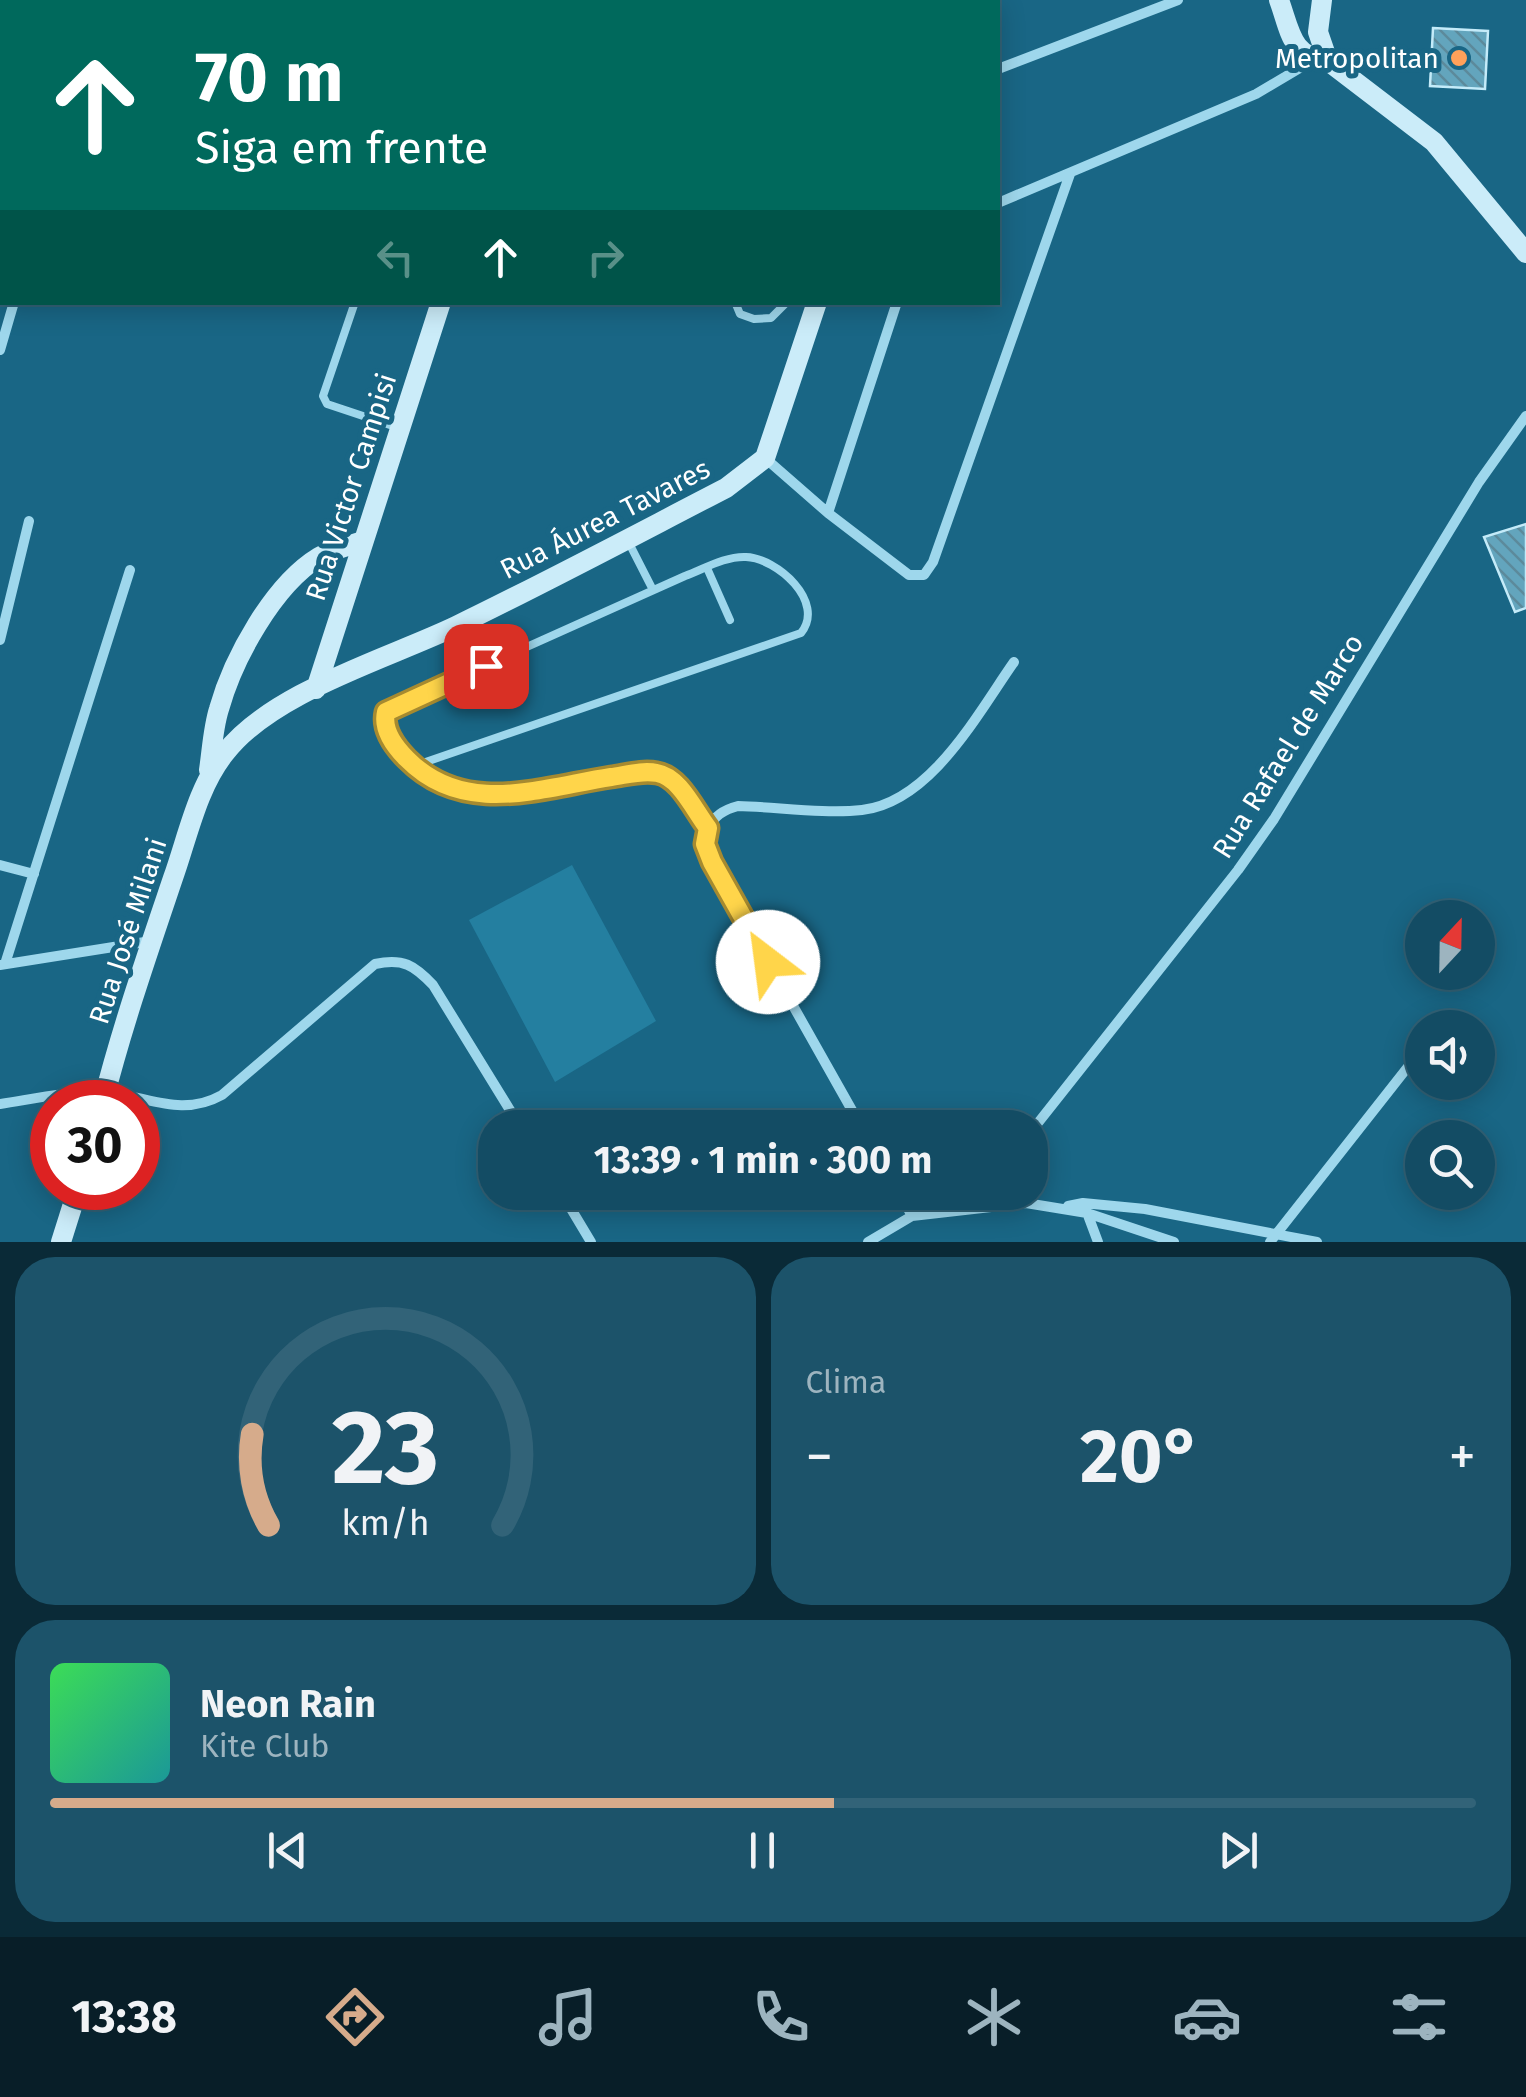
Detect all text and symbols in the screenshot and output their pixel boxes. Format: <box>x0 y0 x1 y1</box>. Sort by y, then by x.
text: 70 m <box>195 36 344 120</box>
icon: ahead <box>30 40 160 170</box>
place label: Metropolitan <box>1275 42 1439 75</box>
marker: Metropolitan <box>1448 47 1470 69</box>
text: Siga em frente <box>195 121 488 175</box>
icon: left <box>368 230 423 285</box>
icon: ahead <box>473 230 528 285</box>
icon: right <box>578 230 633 285</box>
street label: Rua Victor Campisi <box>299 369 403 605</box>
street label: Rua Áurea Tavares <box>495 452 715 586</box>
pin <box>444 624 529 709</box>
street label: Rua Rafael de Marco <box>1206 628 1370 864</box>
icon: arrive <box>459 639 514 694</box>
street label: Rua José Milani <box>82 834 174 1028</box>
north arrow <box>1405 900 1495 990</box>
map controls <box>1405 900 1495 1210</box>
position arrow <box>716 910 820 1014</box>
button: sound <box>1405 1010 1495 1100</box>
speed limit sign: 30 <box>30 1080 160 1210</box>
button: search <box>1405 1120 1495 1210</box>
text: 13:39 · 1 min · 300 m <box>594 1137 932 1183</box>
text: Clima <box>806 1363 886 1401</box>
text: 23 <box>332 1386 439 1511</box>
text: 20° <box>1080 1412 1202 1502</box>
text: − <box>806 1424 833 1490</box>
text: + <box>1449 1424 1476 1490</box>
text: km/h <box>341 1502 429 1544</box>
text: Neon Rain <box>200 1681 376 1727</box>
text: Kite Club <box>200 1727 329 1765</box>
icon: previous <box>260 1823 315 1878</box>
icon: pause <box>735 1823 790 1878</box>
icon: next <box>1211 1823 1266 1878</box>
icon: directions <box>320 1982 390 2052</box>
icon: music <box>533 1982 603 2052</box>
icon: phone <box>746 1982 816 2052</box>
icon: climate <box>959 1982 1029 2052</box>
icon: car <box>1172 1982 1242 2052</box>
icon: filters <box>1384 1982 1454 2052</box>
text: 13:38 <box>71 1990 177 2044</box>

